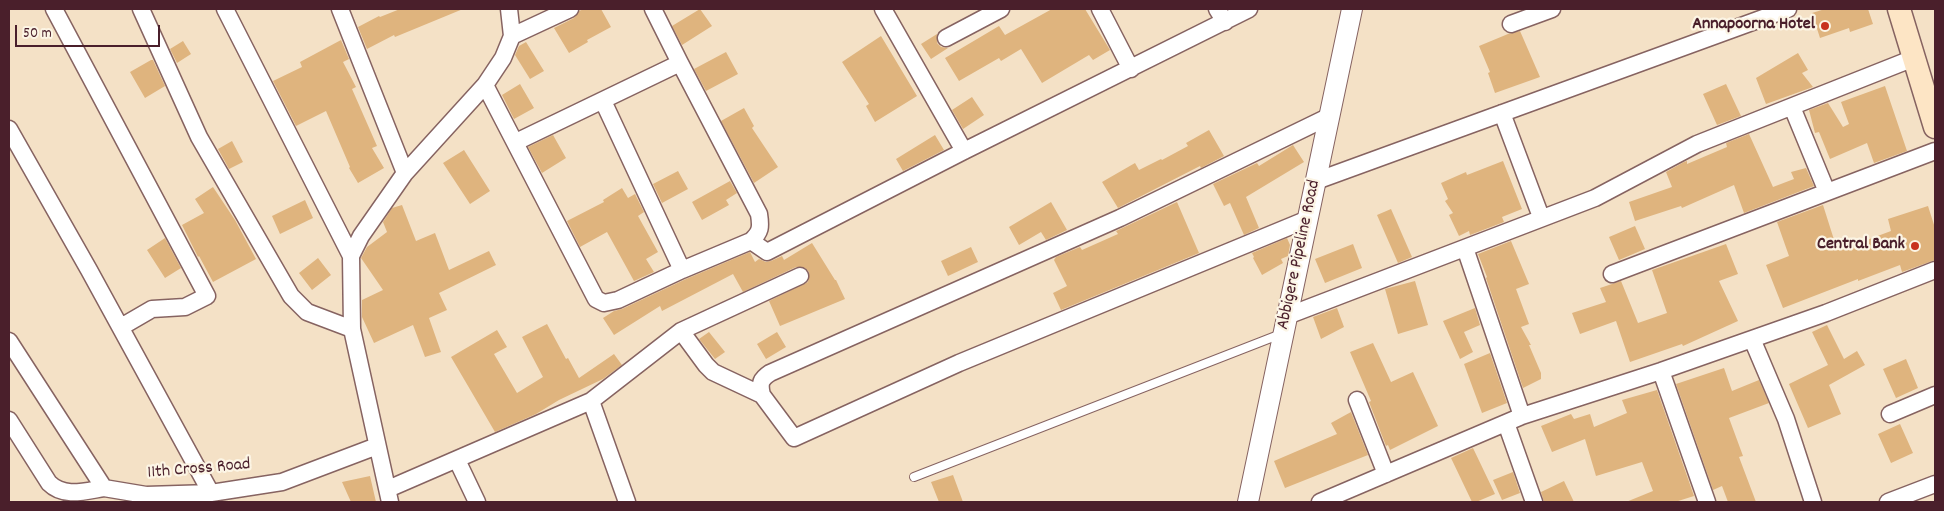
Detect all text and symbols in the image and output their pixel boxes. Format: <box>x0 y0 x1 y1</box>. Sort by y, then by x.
scale bar <box>18 15 162 47</box>
place label: Annapoorna Hotel <box>1692 15 1815 37</box>
marker: Annapoorna Hotel <box>1819 20 1831 32</box>
text: 50 m <box>23 23 52 45</box>
street label: Abbigere Pipeline Road <box>1274 178 1326 332</box>
place label: Central Bank <box>1817 235 1905 257</box>
marker: Central Bank <box>1909 240 1921 252</box>
street label: 11th Cross Road <box>147 455 251 485</box>

